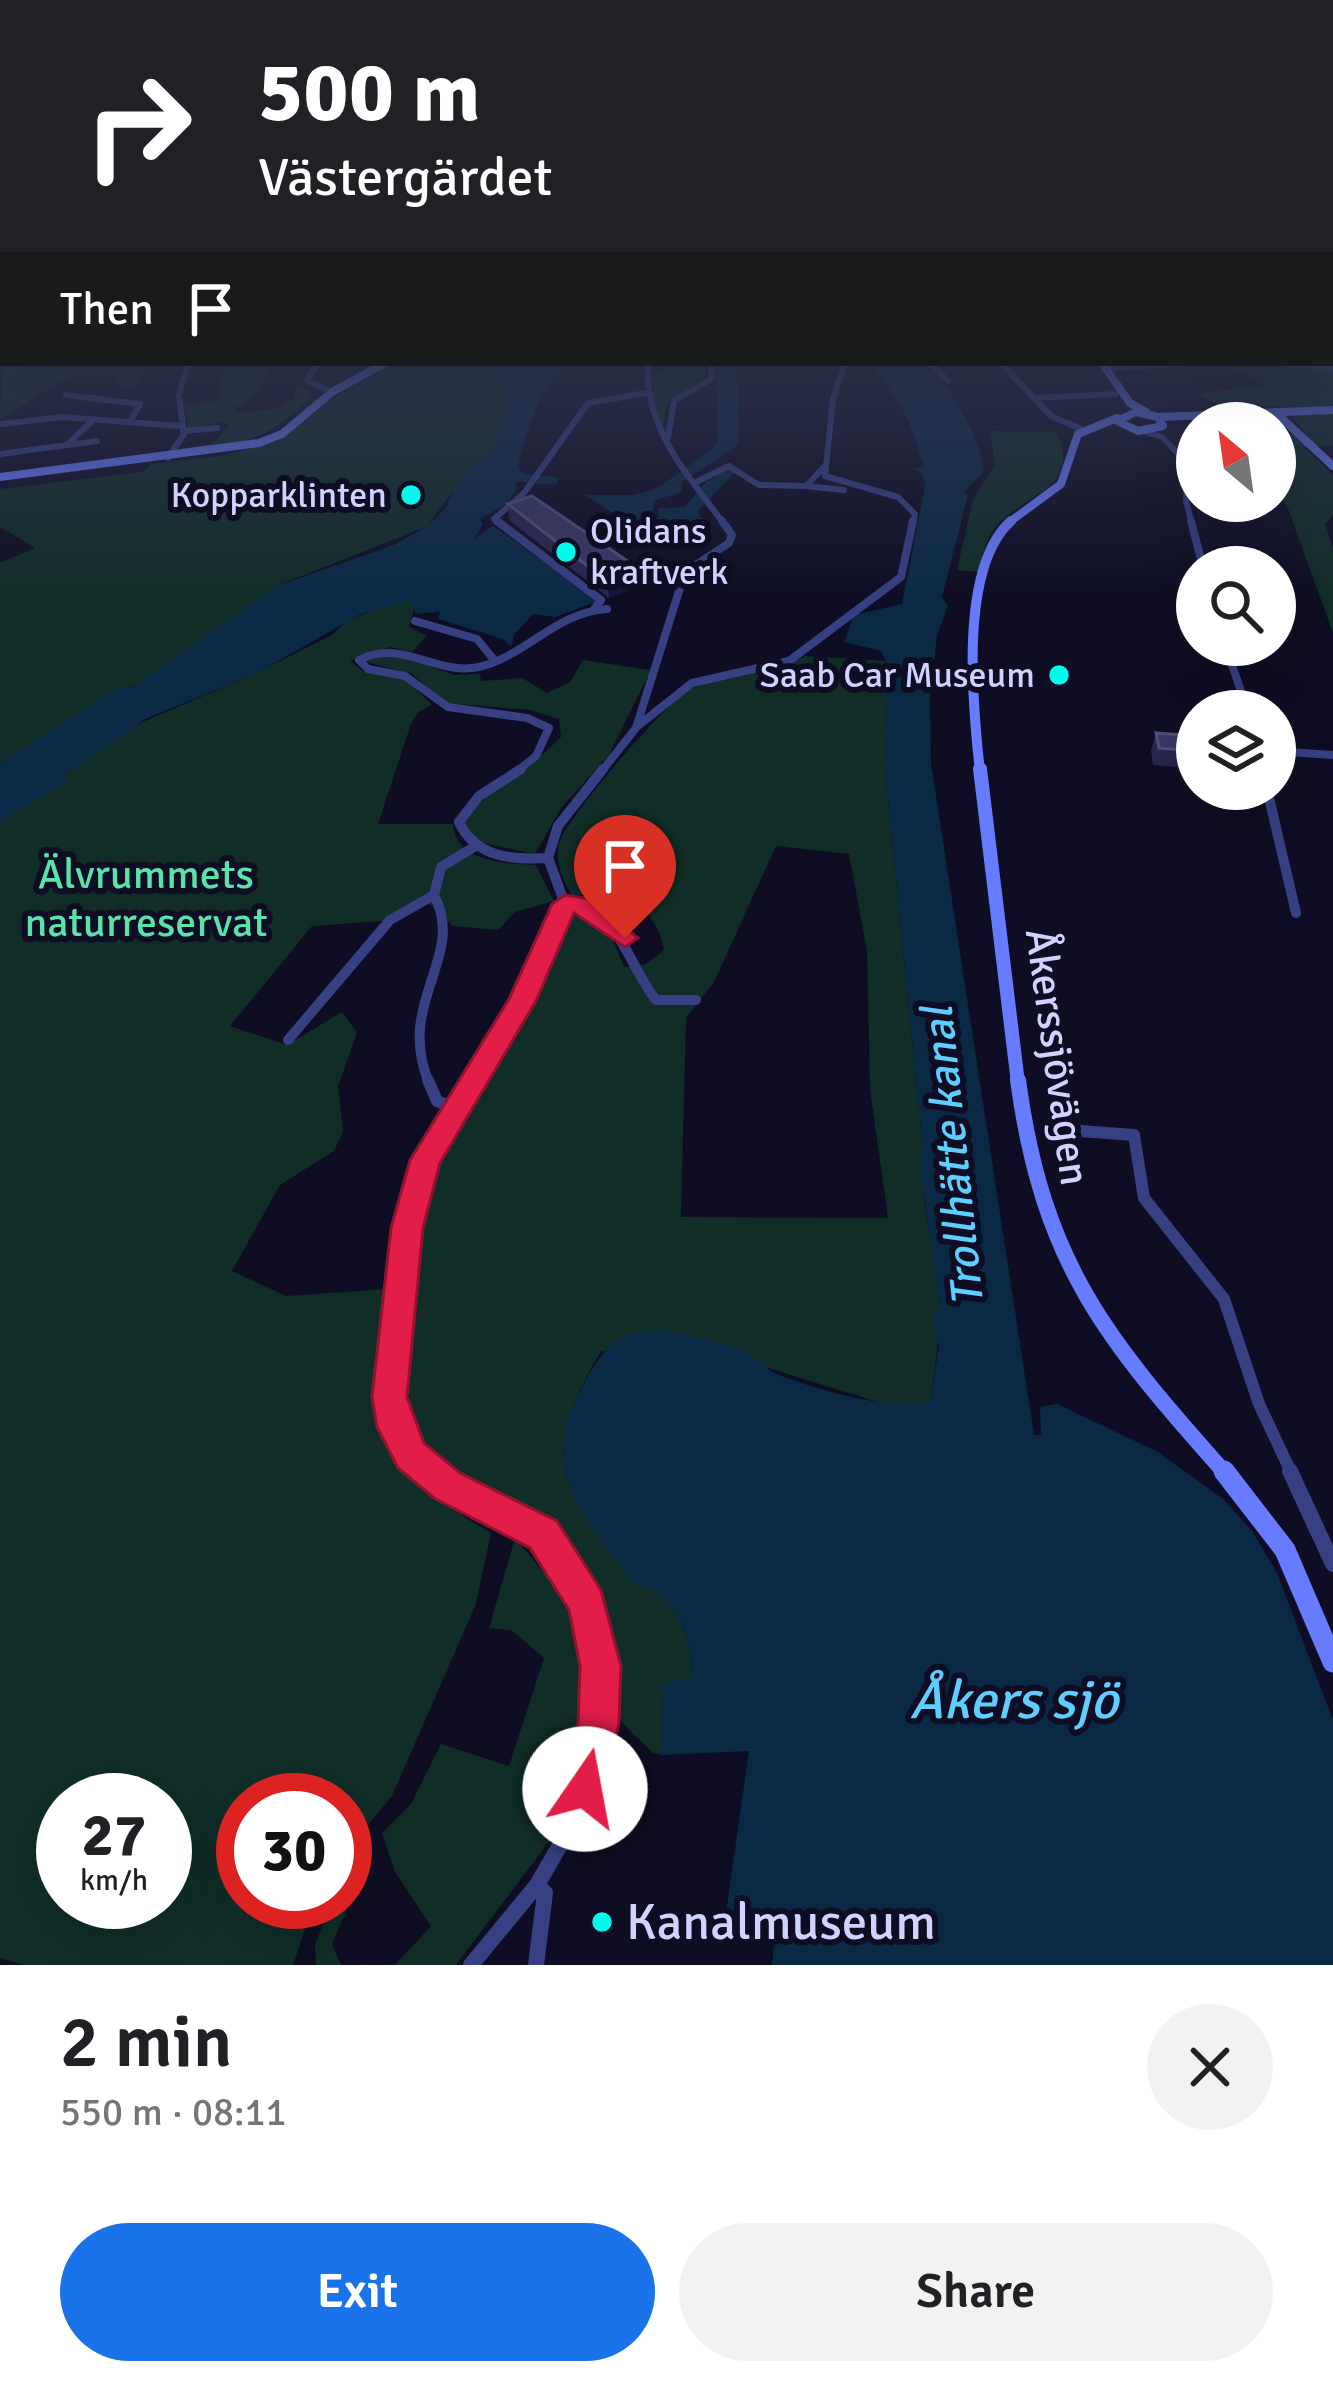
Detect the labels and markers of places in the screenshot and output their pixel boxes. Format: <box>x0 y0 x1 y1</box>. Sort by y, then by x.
place label: Kopparklinten <box>171 473 387 518</box>
marker: Kopparklinten <box>398 482 424 508</box>
place label: Olidans kraftverk <box>590 509 728 595</box>
marker: Olidans kraftverk <box>553 539 579 565</box>
place label: Saab Car Museum <box>760 653 1035 698</box>
marker: Saab Car Museum <box>1046 662 1072 688</box>
pin <box>574 815 676 938</box>
place label: Kanalmuseum <box>626 1891 936 1954</box>
marker: Kanalmuseum <box>589 1909 615 1935</box>

